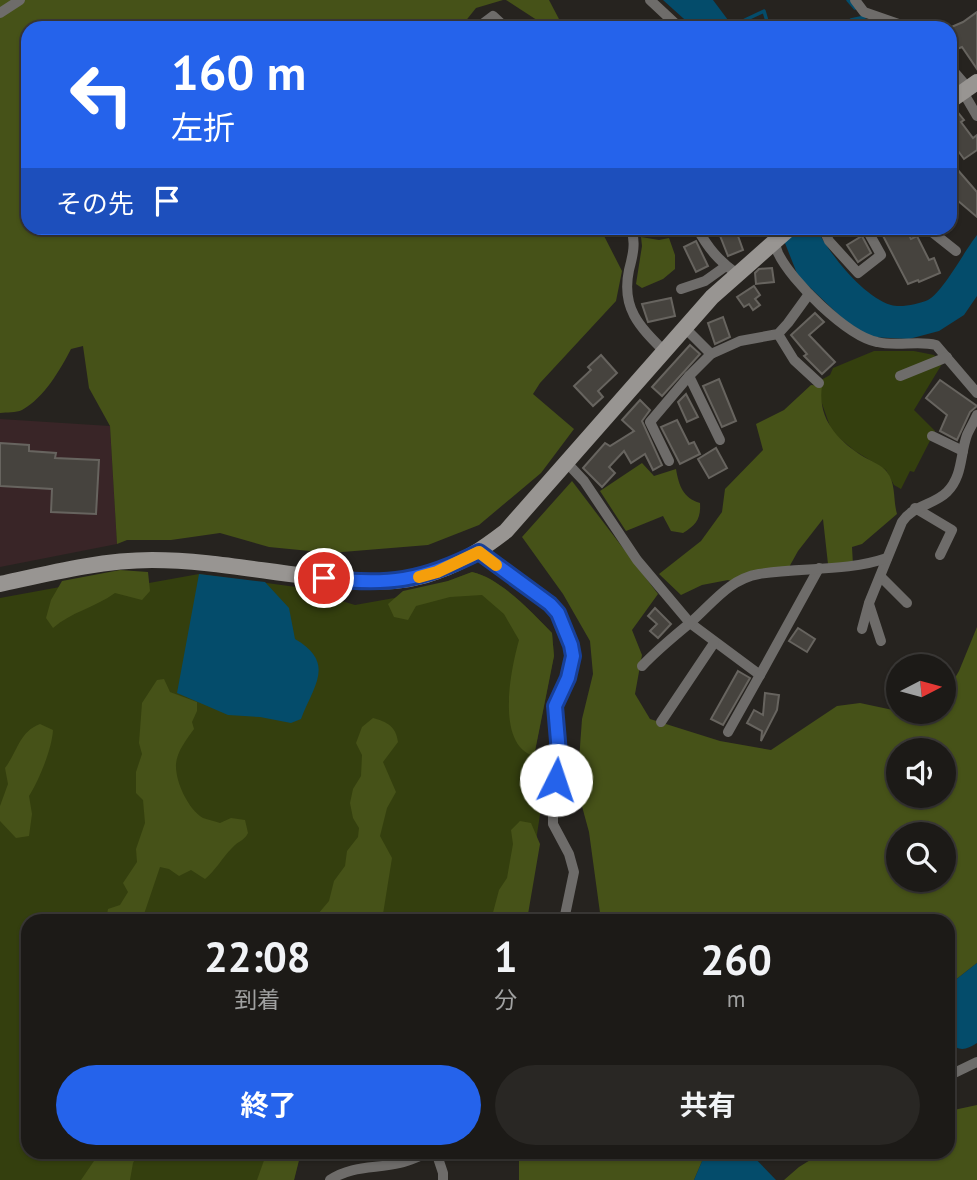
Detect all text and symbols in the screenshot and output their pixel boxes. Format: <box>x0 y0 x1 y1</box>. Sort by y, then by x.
text: 160 m <box>171 40 306 104</box>
icon: left <box>56 49 147 140</box>
text: 左折 <box>171 106 235 148</box>
icon: arrive <box>148 182 186 220</box>
text: その先 <box>56 187 134 220</box>
pin <box>294 548 354 608</box>
icon: arrive <box>305 559 343 597</box>
north arrow <box>886 654 956 724</box>
map controls <box>886 654 956 892</box>
button: sound <box>886 738 956 808</box>
position arrow <box>519 743 593 817</box>
button: search <box>886 822 956 892</box>
text: 22:08 <box>204 929 311 984</box>
text: 1 <box>494 929 517 984</box>
text: 260 <box>700 932 772 987</box>
text: m <box>727 984 746 1013</box>
text: 到着 <box>234 985 280 1014</box>
text: 分 <box>494 985 517 1014</box>
button: 終了 <box>56 1065 481 1145</box>
button: 共有 <box>495 1065 920 1145</box>

